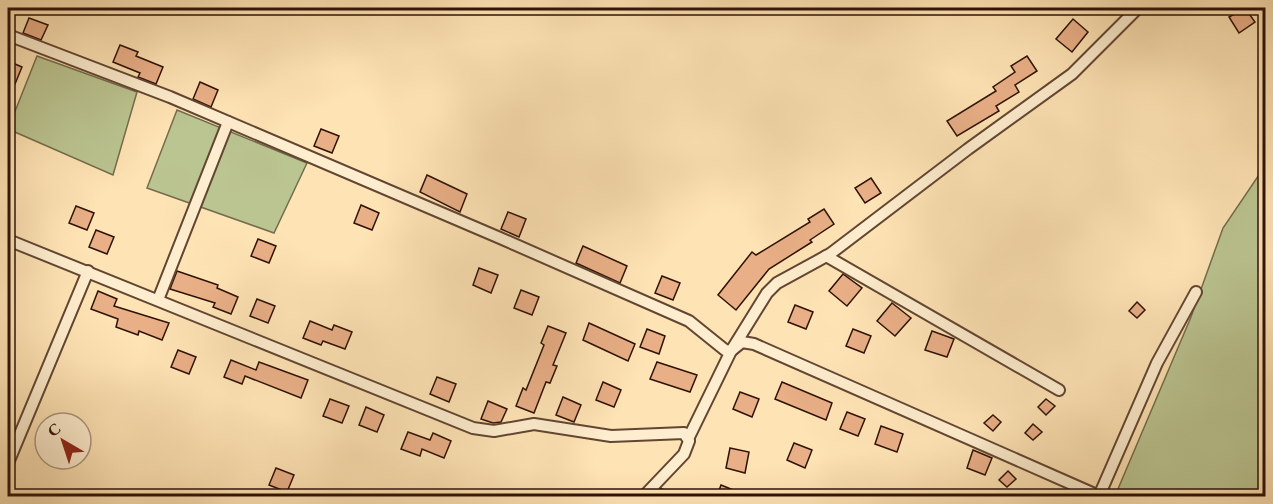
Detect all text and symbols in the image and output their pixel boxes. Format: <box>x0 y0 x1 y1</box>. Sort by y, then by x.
north arrow <box>33 411 93 471</box>
text: С <box>43 418 65 441</box>

